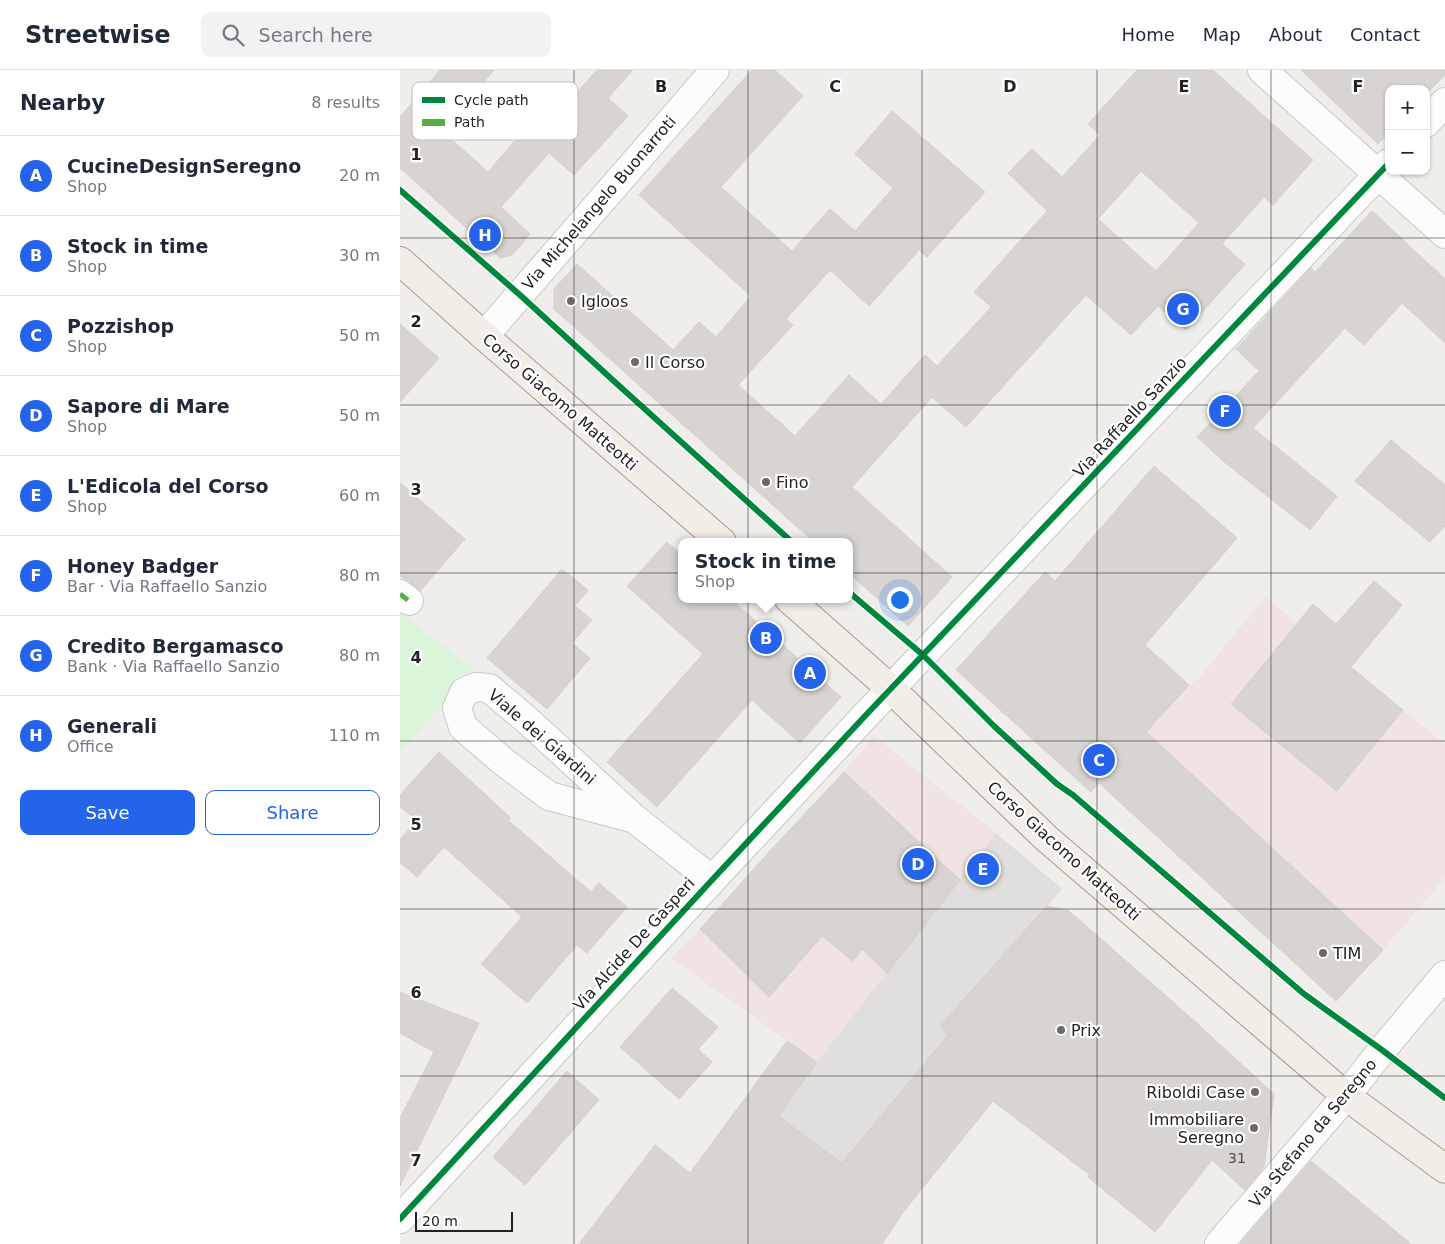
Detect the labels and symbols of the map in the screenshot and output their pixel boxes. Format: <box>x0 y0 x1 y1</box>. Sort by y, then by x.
text: B <box>655 77 667 96</box>
text: C <box>829 77 841 96</box>
text: D <box>1003 77 1017 96</box>
text: E <box>1179 77 1189 96</box>
text: F <box>1353 77 1363 96</box>
legend <box>412 82 578 140</box>
text: Cycle path <box>454 92 529 108</box>
street label: Via Michelangelo Buonarroti <box>518 112 680 294</box>
text: Path <box>454 114 485 130</box>
text: 1 <box>410 145 422 164</box>
pin: H <box>469 216 501 254</box>
pin: G <box>1167 290 1199 328</box>
place label: Igloos <box>581 292 628 311</box>
marker: Igloos <box>565 295 577 307</box>
text: 2 <box>410 312 422 331</box>
street label: Corso Giacomo Matteotti <box>479 329 641 475</box>
place label: Il Corso <box>645 353 705 372</box>
street label: Via Raffaello Sanzio <box>1069 353 1191 481</box>
marker: Il Corso <box>629 356 641 368</box>
pin: F <box>1209 392 1241 430</box>
place label: Fino <box>776 473 808 492</box>
marker: Fino <box>760 476 772 488</box>
text: 3 <box>410 480 422 499</box>
your location <box>887 587 913 613</box>
pin: B <box>750 619 782 657</box>
text: 4 <box>410 648 422 667</box>
pin: A <box>794 654 826 692</box>
street label: Viale dei Giardini <box>484 685 600 789</box>
pin: C <box>1083 741 1115 779</box>
street label: Corso Giacomo Matteotti <box>984 777 1144 925</box>
text: 5 <box>410 815 422 834</box>
pin: D <box>902 845 934 883</box>
pin: E <box>967 850 999 888</box>
street label: Via Alcide De Gasperi <box>569 874 699 1014</box>
place label: TIM <box>1332 944 1361 963</box>
marker: TIM <box>1317 947 1329 959</box>
text: 6 <box>410 983 422 1002</box>
place label: Prix <box>1071 1021 1101 1040</box>
marker: Prix <box>1055 1024 1067 1036</box>
street label: Via Stefano da Seregno <box>1245 1055 1381 1211</box>
place label: Riboldi Case <box>1146 1083 1245 1102</box>
marker: Riboldi Case <box>1249 1086 1261 1098</box>
place label: Immobiliare Seregno <box>1149 1110 1244 1147</box>
marker: Immobiliare Seregno <box>1248 1122 1260 1134</box>
house number: 31 <box>1228 1150 1246 1166</box>
text: 7 <box>410 1151 422 1170</box>
scale bar <box>415 1209 512 1232</box>

